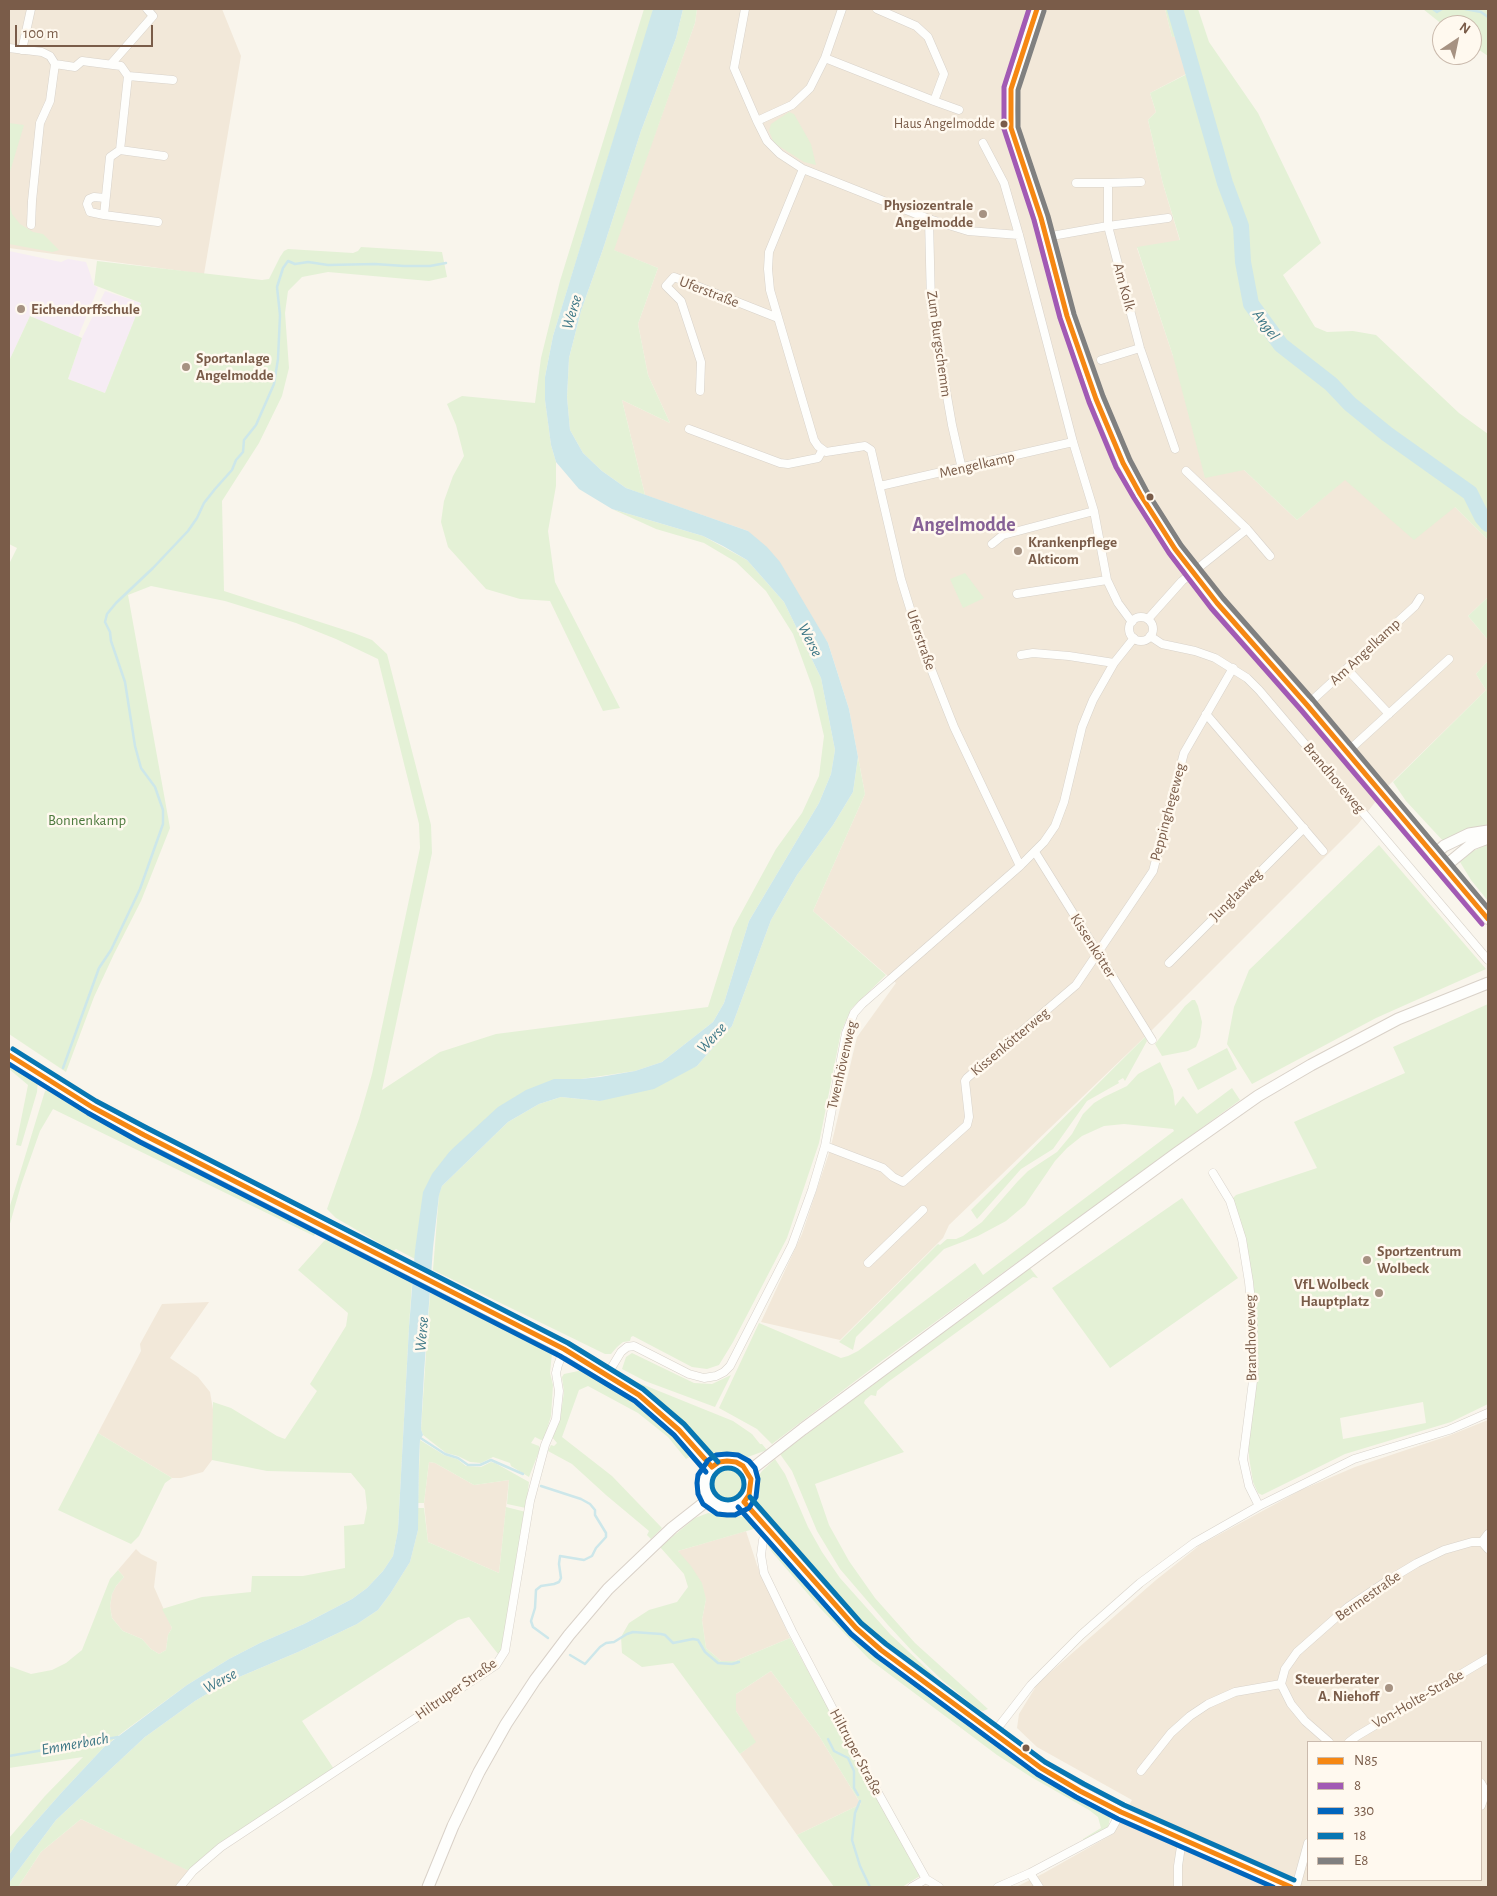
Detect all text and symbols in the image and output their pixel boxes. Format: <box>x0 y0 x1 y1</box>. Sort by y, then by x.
scale bar <box>18 15 155 47</box>
north arrow <box>1432 15 1482 65</box>
text: N <box>1457 20 1473 37</box>
text: 100 m <box>23 26 58 41</box>
place label: Haus Angelmodde <box>894 116 995 132</box>
marker: Haus Angelmodde <box>999 119 1009 129</box>
place label: Physiozentrale Angelmodde <box>884 196 973 231</box>
marker: Physiozentrale Angelmodde <box>977 208 989 220</box>
street label: Am Kolk <box>1109 261 1139 313</box>
street label: Uferstraße <box>677 272 741 312</box>
street label: Zum Burgschemm <box>923 290 955 398</box>
water label: Werse <box>558 292 586 332</box>
place label: Eichendorffschule <box>31 300 140 318</box>
marker: Eichendorffschule <box>15 303 27 315</box>
water label: Angel <box>1248 306 1284 344</box>
place label: Sportanlage Angelmodde <box>196 349 274 384</box>
marker: Sportanlage Angelmodde <box>180 361 192 373</box>
street label: Mengelkamp <box>937 448 1017 482</box>
unlabelled marker <box>1145 492 1155 502</box>
district label: Angelmodde <box>912 513 1016 537</box>
place label: Krankenpflege Akticom <box>1028 533 1117 568</box>
marker: Krankenpflege Akticom <box>1012 545 1024 557</box>
street label: Uferstraße <box>902 607 940 673</box>
street label: Am Angelkamp <box>1326 615 1404 689</box>
water label: Werse <box>793 620 827 660</box>
street label: Brandhoveweg <box>1299 739 1369 817</box>
street label: Peppinghegeweg <box>1146 761 1190 863</box>
park label: Bonnenkamp <box>48 811 126 829</box>
street label: Junglasweg <box>1206 865 1266 925</box>
street label: Kissenkötter <box>1066 910 1120 982</box>
street label: Kissenkötterweg <box>967 1004 1053 1080</box>
water label: Werse <box>693 1019 731 1057</box>
street label: Twenhövenweg <box>823 1019 861 1111</box>
place label: Sportzentrum Wolbeck <box>1377 1242 1461 1277</box>
marker: Sportzentrum Wolbeck <box>1361 1254 1373 1266</box>
place label: VfL Wolbeck Hauptplatz <box>1294 1275 1369 1310</box>
marker: VfL Wolbeck Hauptplatz <box>1373 1287 1385 1299</box>
street label: Brandhoveweg <box>1241 1294 1261 1382</box>
water label: Werse <box>411 1316 433 1352</box>
street label: Bermestraße <box>1332 1567 1404 1625</box>
street label: Hiltruper Straße <box>412 1654 500 1724</box>
water label: Werse <box>200 1664 240 1698</box>
street label: Von-Holte-Straße <box>1369 1666 1467 1732</box>
place label: Steuerberater A. Niehoff <box>1295 1670 1379 1705</box>
marker: Steuerberater A. Niehoff <box>1383 1682 1395 1694</box>
street label: Hiltruper Straße <box>826 1706 886 1798</box>
water label: Emmerbach <box>40 1729 110 1759</box>
legend <box>1307 1741 1482 1881</box>
unlabelled marker <box>1021 1743 1031 1753</box>
text: N85 <box>1354 1753 1378 1768</box>
text: 8 <box>1354 1778 1361 1793</box>
text: 330 <box>1354 1803 1374 1818</box>
text: 18 <box>1354 1828 1366 1843</box>
text: E8 <box>1354 1853 1368 1868</box>

